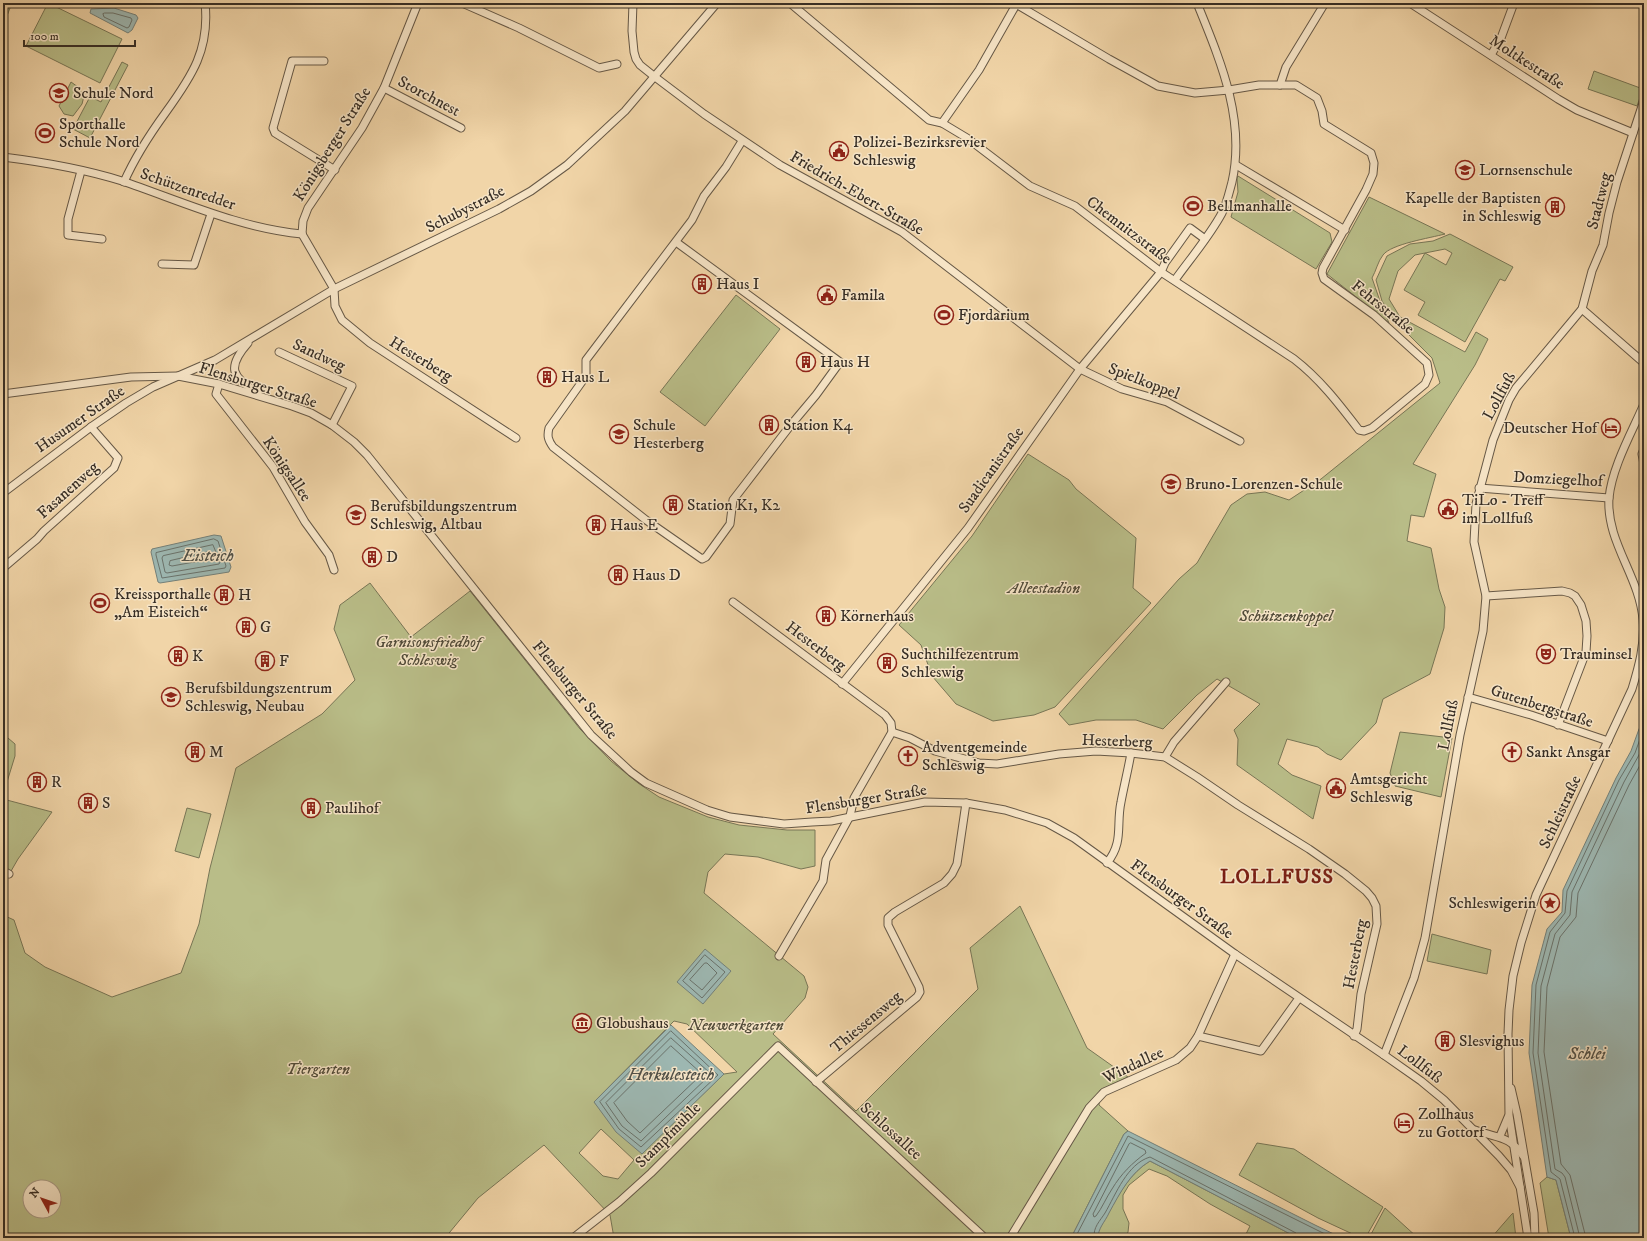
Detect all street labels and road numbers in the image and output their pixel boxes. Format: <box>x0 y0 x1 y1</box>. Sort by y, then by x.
street label: Moltkestraße <box>1486 30 1569 94</box>
street label: Storchnest <box>394 71 464 121</box>
street label: Königsberger Straße <box>289 83 375 205</box>
street label: Friedrich-Ebert-Straße <box>787 147 928 240</box>
street label: Schützenredder <box>138 163 238 215</box>
street label: Stadtweg <box>1582 170 1616 232</box>
street label: Schubystraße <box>422 180 508 237</box>
street label: Chemnitzstraße <box>1082 191 1176 269</box>
street label: Fehrsstraße <box>1347 276 1419 339</box>
street label: Hesterberg <box>386 332 456 386</box>
street label: Sandweg <box>289 334 349 376</box>
street label: Flensburger Straße <box>197 358 320 413</box>
street label: Spielkoppel <box>1105 358 1183 404</box>
street label: Lollfuß <box>1478 368 1520 423</box>
street label: Husumer Straße <box>31 381 129 457</box>
street label: Suadicanistraße <box>954 423 1028 517</box>
street label: Königsallee <box>258 433 316 506</box>
street label: Fasanenweg <box>33 457 103 523</box>
street label: Domziegelhof <box>1513 467 1606 491</box>
street label: Hesterberg <box>782 617 850 675</box>
street label: Flensburger Straße <box>528 637 622 744</box>
street label: Gutenbergstraße <box>1488 680 1596 732</box>
street label: Lollfuß <box>1433 698 1463 752</box>
street label: Hesterberg <box>1081 730 1153 752</box>
street label: Schleistraße <box>1534 772 1586 852</box>
street label: Flensburger Straße <box>804 779 928 818</box>
street label: Flensburger Straße <box>1127 855 1238 943</box>
street label: Hesterberg <box>1338 917 1372 991</box>
street label: Thiessensweg <box>826 986 906 1058</box>
street label: Lollfuß <box>1393 1041 1447 1088</box>
street label: Windallee <box>1099 1042 1167 1088</box>
street label: Stampfmühle <box>631 1098 705 1172</box>
street label: Schlossallee <box>856 1098 926 1164</box>

